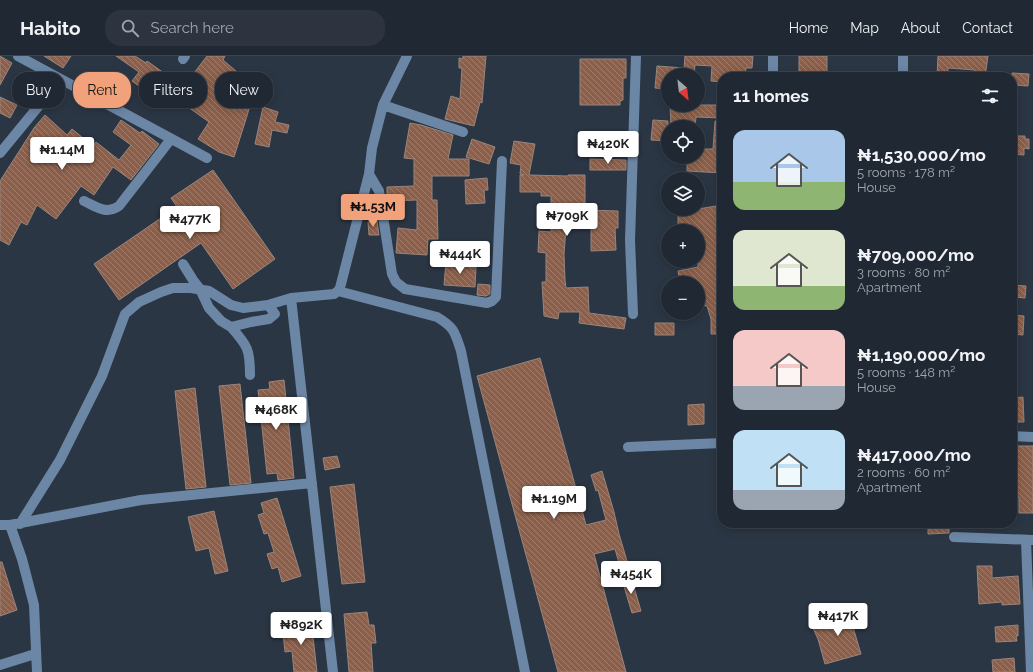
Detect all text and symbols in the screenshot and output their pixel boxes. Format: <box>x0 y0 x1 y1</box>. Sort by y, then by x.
search box <box>105 10 385 46</box>
text: Habito <box>20 17 81 39</box>
icon: search <box>119 17 141 39</box>
text: Search here <box>151 19 234 37</box>
text: Home <box>789 20 828 36</box>
text: Map <box>850 20 879 36</box>
text: About <box>901 20 940 36</box>
text: Contact <box>962 20 1013 36</box>
north arrow <box>661 68 705 112</box>
map controls <box>661 68 705 320</box>
chip: Buy <box>12 72 65 108</box>
chip: Rent <box>73 72 131 108</box>
chip: Filters <box>139 72 207 108</box>
chip: New <box>215 72 273 108</box>
icon: filters <box>979 85 1001 107</box>
text: 11 homes <box>733 86 809 106</box>
button: locate <box>661 120 705 164</box>
pin: ₦420K <box>580 131 636 165</box>
text: ₦420K <box>587 136 629 151</box>
pin: ₦1.14M <box>29 137 95 171</box>
text: ₦1.14M <box>39 142 85 157</box>
text: ₦1,530,000/mo <box>857 145 986 165</box>
icon: home <box>765 146 813 194</box>
text: 5 rooms · 178 m² <box>857 165 955 180</box>
button: layers <box>661 172 705 216</box>
text: House <box>857 180 896 195</box>
pin: ₦1.53M <box>340 194 406 228</box>
text: ₦1.53M <box>350 199 396 214</box>
pin: ₦709K <box>539 203 595 237</box>
pin: ₦477K <box>162 206 218 240</box>
text: ₦709K <box>546 208 588 223</box>
text: ₦477K <box>169 211 211 226</box>
button: + <box>661 224 705 268</box>
pin: ₦444K <box>432 241 488 275</box>
text: ₦709,000/mo <box>857 245 974 265</box>
text: ₦444K <box>439 246 481 261</box>
icon: home <box>765 246 813 294</box>
text: 3 rooms · 80 m² <box>857 265 950 280</box>
button: − <box>661 276 705 320</box>
text: Apartment <box>857 280 921 295</box>
text: ₦1,190,000/mo <box>857 345 985 365</box>
icon: home <box>765 346 813 394</box>
text: 5 rooms · 148 m² <box>857 365 955 380</box>
text: House <box>857 380 896 395</box>
pin: ₦468K <box>248 397 304 431</box>
text: ₦468K <box>254 402 298 417</box>
text: ₦417,000/mo <box>857 445 971 465</box>
icon: home <box>765 446 813 494</box>
text: 2 rooms · 60 m² <box>857 465 950 480</box>
text: Apartment <box>857 480 921 495</box>
pin: ₦1.19M <box>521 486 587 520</box>
text: ₦1.19M <box>531 491 577 506</box>
pin: ₦454K <box>603 561 659 595</box>
text: ₦454K <box>610 566 652 581</box>
pin: ₦417K <box>810 603 866 637</box>
text: ₦417K <box>817 608 859 623</box>
pin: ₦892K <box>273 612 329 646</box>
text: ₦892K <box>280 617 322 632</box>

